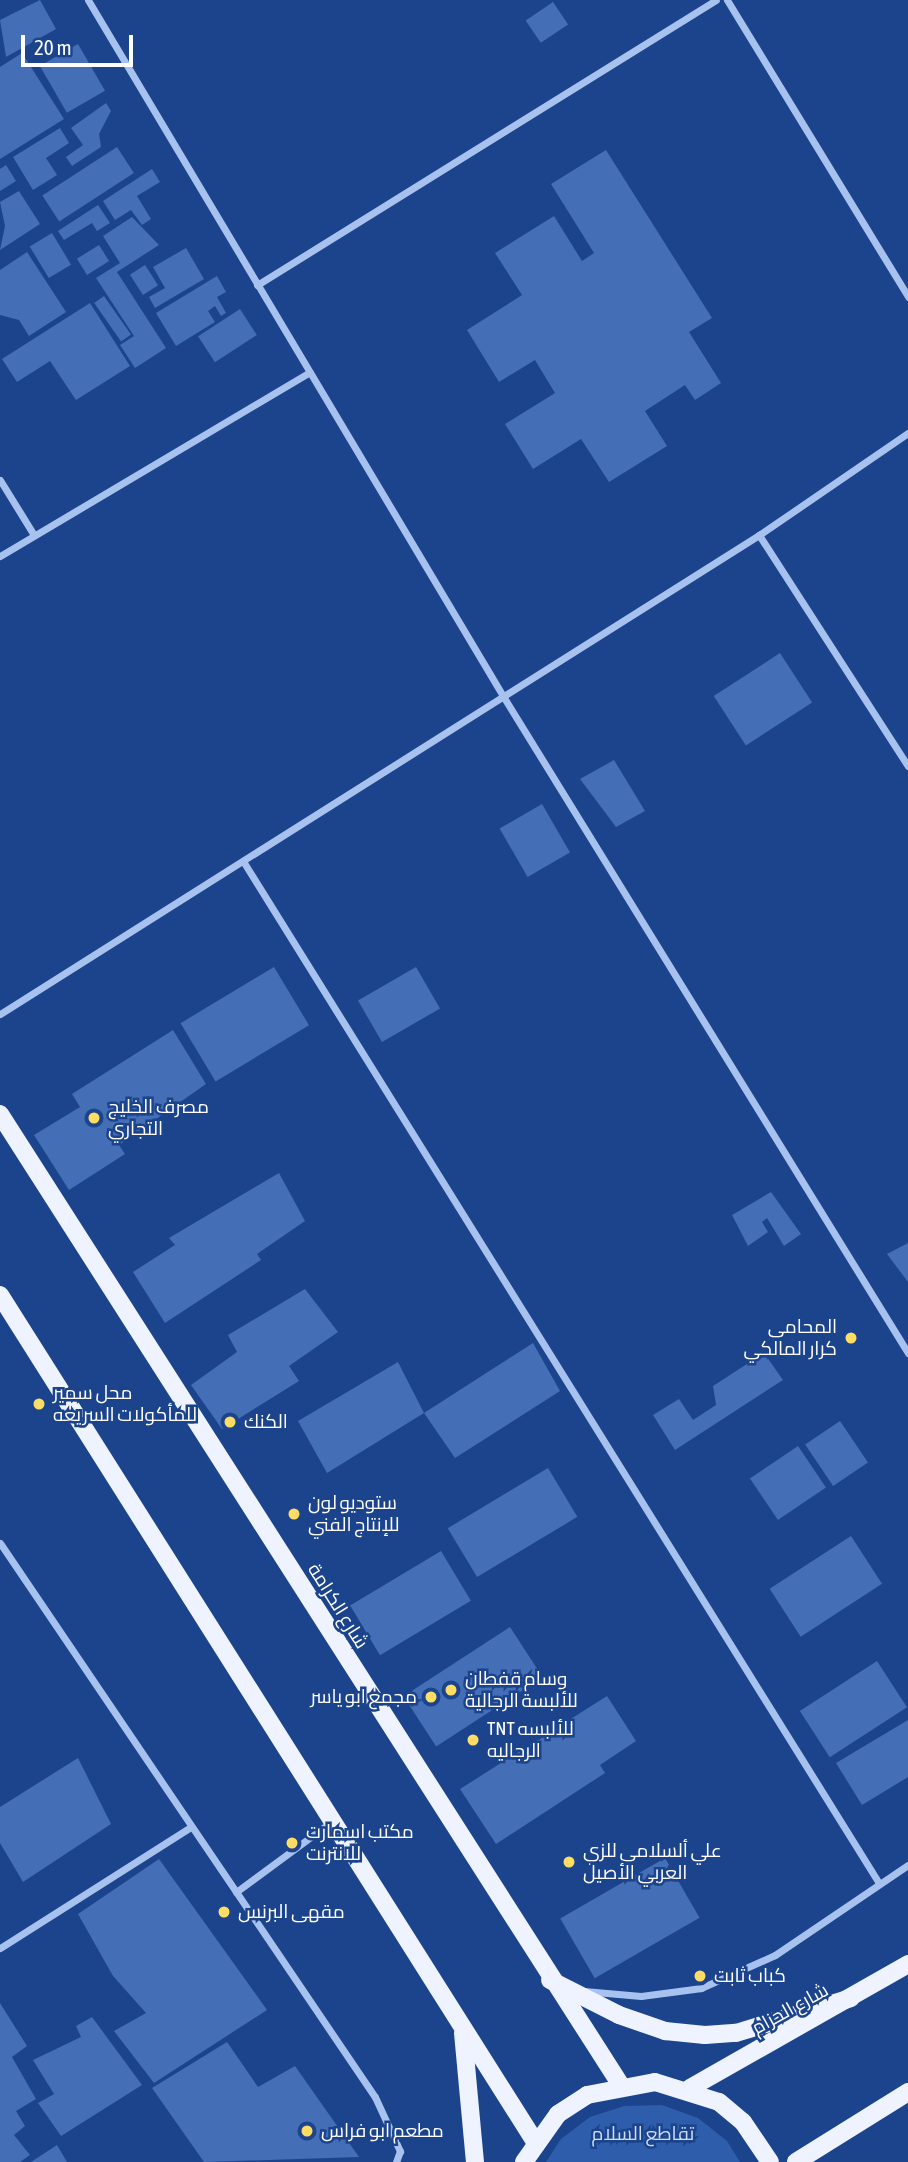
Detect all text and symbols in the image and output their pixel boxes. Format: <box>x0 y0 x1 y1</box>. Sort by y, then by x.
scale bar <box>24 21 136 65</box>
text: 20 m <box>34 35 72 59</box>
place label: مصرف الخليج التجاري <box>108 1096 209 1140</box>
marker: مصرف الخليج التجاري <box>86 1110 102 1126</box>
place label: المحامي كرار المالكي <box>743 1316 837 1360</box>
marker: المحامي كرار المالكي <box>843 1330 859 1346</box>
place label: محل سمير للمأكولات السريعه <box>53 1382 197 1426</box>
marker: محل سمير للمأكولات السريعه <box>31 1396 47 1412</box>
place label: الكنك <box>244 1411 288 1433</box>
marker: الكنك <box>222 1414 238 1430</box>
place label: ستوديو لون للإنتاج الفني <box>308 1492 399 1536</box>
marker: ستوديو لون للإنتاج الفني <box>286 1506 302 1522</box>
street label: شارع الكرامة <box>303 1559 373 1653</box>
place label: وسام قفطان للألبسة الرجالية <box>465 1668 578 1712</box>
marker: وسام قفطان للألبسة الرجالية <box>443 1682 459 1698</box>
place label: مجمع ابو ياسر <box>310 1686 417 1708</box>
marker: مجمع ابو ياسر <box>423 1689 439 1705</box>
place label: TNT للألبسه الرجاليه <box>487 1718 574 1762</box>
marker: TNT للألبسه الرجاليه <box>465 1732 481 1748</box>
place label: مكتب اسمارت للانترنت <box>306 1821 414 1865</box>
marker: مكتب اسمارت للانترنت <box>284 1835 300 1851</box>
place label: علي ألسلامي للزي العربي الأصيل <box>583 1840 722 1884</box>
marker: علي ألسلامي للزي العربي الأصيل <box>561 1854 577 1870</box>
place label: مقهى البرنس <box>238 1901 345 1923</box>
marker: مقهى البرنس <box>216 1904 232 1920</box>
place label: كباب ثابت <box>714 1965 786 1987</box>
marker: كباب ثابت <box>692 1968 708 1984</box>
street label: شارع الحزام <box>748 1979 832 2039</box>
place label: مطعم ابو فراس <box>321 2120 444 2142</box>
marker: مطعم ابو فراس <box>299 2123 315 2139</box>
park label: تقاطع السلام <box>592 2123 694 2145</box>

